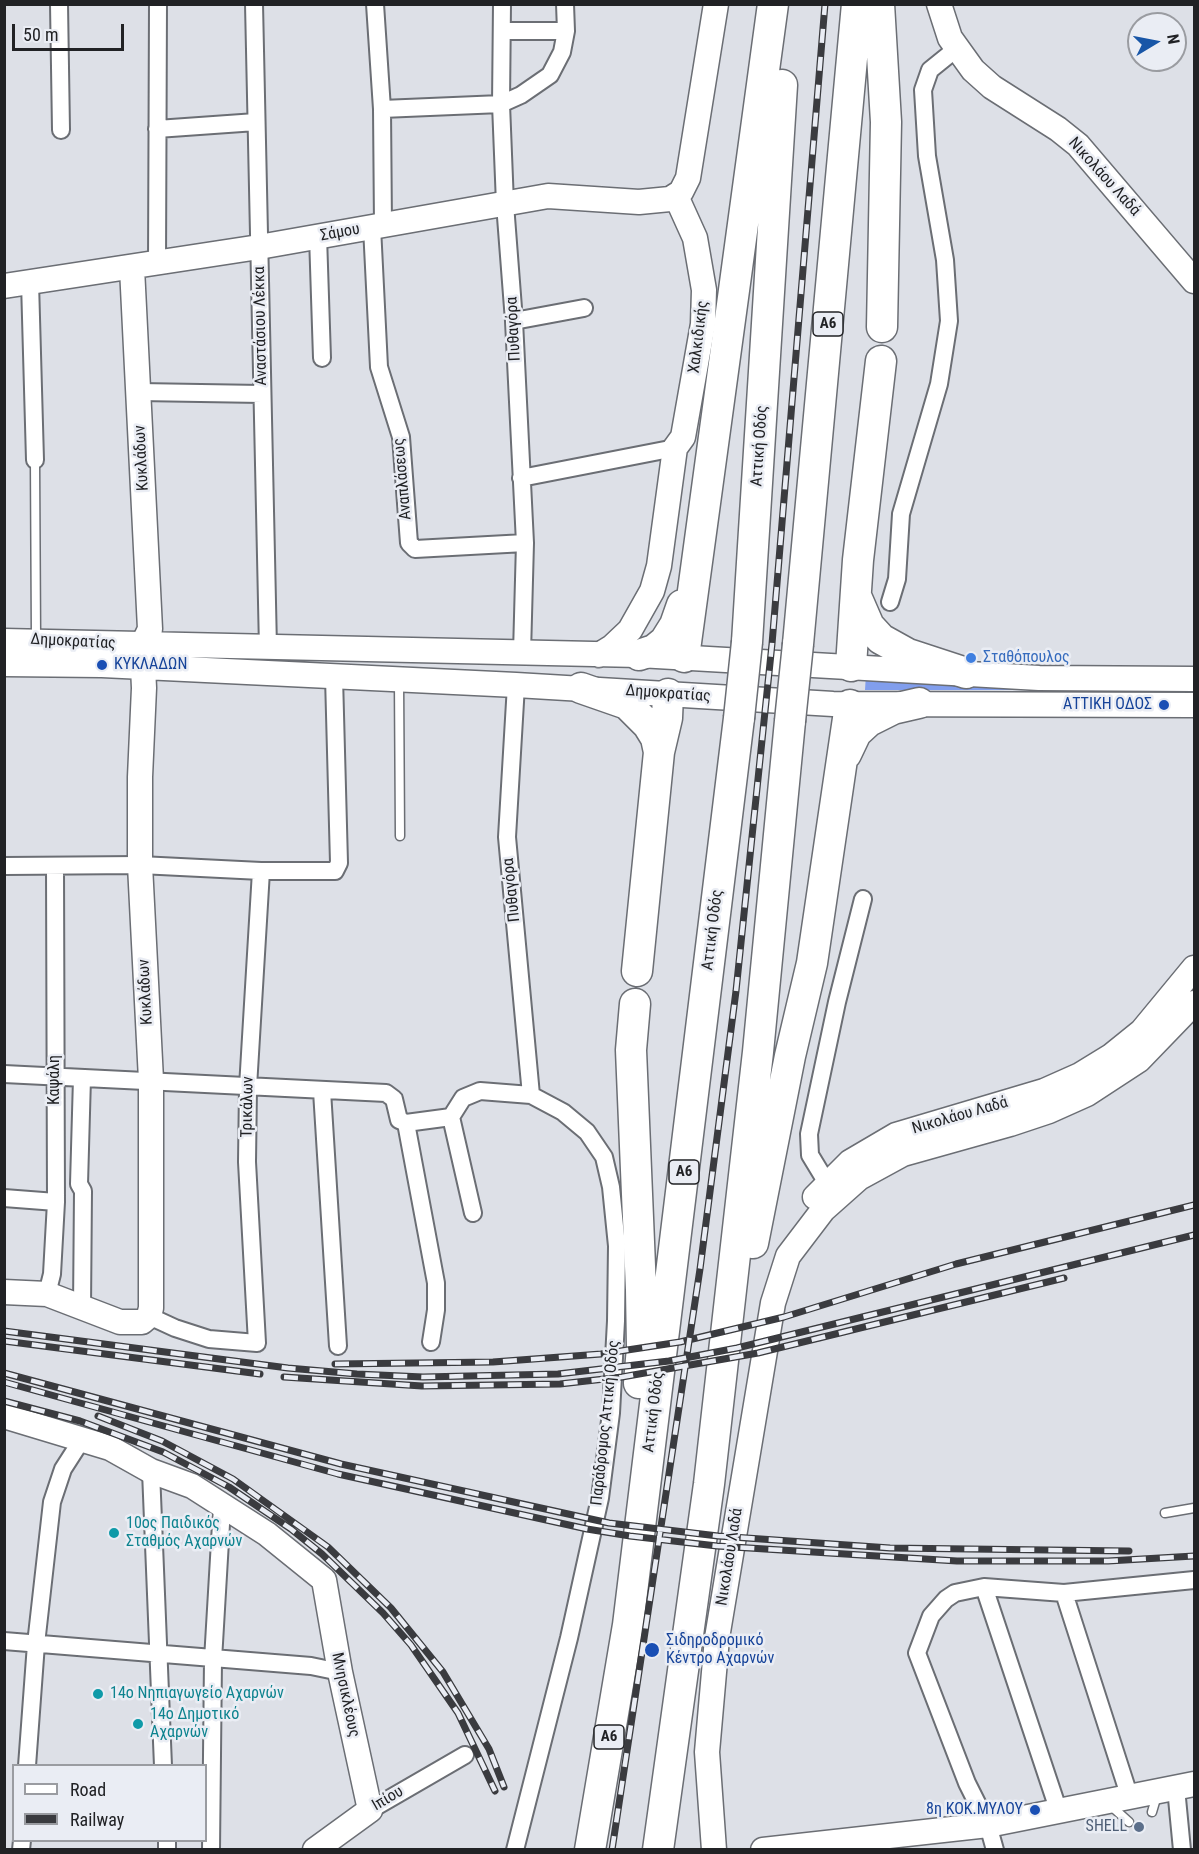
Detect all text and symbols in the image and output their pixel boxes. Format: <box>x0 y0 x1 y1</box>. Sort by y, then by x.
scale bar <box>15 12 128 50</box>
north arrow <box>1127 12 1187 72</box>
text: 50 m <box>23 24 58 45</box>
text: N <box>1163 33 1183 46</box>
street label: Νικολάου Λαδά <box>1064 134 1144 220</box>
street label: Σάμου <box>319 220 361 246</box>
street label: Αναστάσιου Λέκκα <box>250 266 272 386</box>
street label: Πυθαγόρα <box>503 296 525 362</box>
street label: Χαλκιδικής <box>685 299 713 375</box>
road number: Α6 <box>813 312 843 336</box>
street label: Αττική Οδός <box>748 405 772 487</box>
street label: Κυκλάδων <box>131 425 153 491</box>
street label: Αναπλάσεως <box>390 437 416 521</box>
street label: Δημοκρατίας <box>30 630 116 654</box>
place label: Σταθόπουλος <box>983 648 1070 668</box>
marker: Σταθόπουλος <box>964 651 978 665</box>
place label: ΚΥΚΛΑΔΩΝ <box>114 655 187 675</box>
marker: ΚΥΚΛΑΔΩΝ <box>95 658 109 672</box>
street label: Δημοκρατίας <box>625 681 711 707</box>
place label: ΑΤΤΙΚΗ ΟΔΟΣ <box>1063 695 1152 715</box>
marker: ΑΤΤΙΚΗ ΟΔΟΣ <box>1157 698 1171 712</box>
street label: Πυθαγόρα <box>499 857 525 923</box>
street label: Αττική Οδός <box>699 889 727 971</box>
street label: Κυκλάδων <box>135 959 157 1025</box>
street label: Καψάλη <box>45 1055 65 1105</box>
street label: Τρικάλων <box>238 1076 258 1138</box>
street label: Νικολάου Λαδά <box>910 1093 1010 1139</box>
road number: Α6 <box>669 1160 699 1184</box>
street label: Παράδρομος Αττική Οδός <box>588 1339 624 1507</box>
street label: Αττική Οδός <box>640 1371 668 1453</box>
street label: Νικολάου Λαδά <box>713 1507 747 1607</box>
place label: 10ος Παιδικός Σταθμός Αχαρνών <box>126 1514 242 1552</box>
marker: 10ος Παιδικός Σταθμός Αχαρνών <box>107 1526 121 1540</box>
place label: Σιδηροδρομικό Κέντρο Αχαρνών <box>666 1631 774 1669</box>
marker: Σιδηροδρομικό Κέντρο Αχαρνών <box>643 1641 661 1659</box>
street label: Μνησικλέους <box>327 1651 363 1739</box>
place label: 14ο Νηπιαγωγείο Αχαρνών <box>110 1684 284 1704</box>
marker: 14ο Νηπιαγωγείο Αχαρνών <box>91 1687 105 1701</box>
place label: 14ο Δημοτικό Αχαρνών <box>150 1705 239 1743</box>
marker: 14ο Δημοτικό Αχαρνών <box>131 1717 145 1731</box>
road number: Α6 <box>594 1725 624 1749</box>
legend <box>12 1764 207 1842</box>
text: Road <box>70 1779 106 1800</box>
street label: Ιπίου <box>369 1782 407 1816</box>
place label: 8η ΚΟΚ.ΜΥΛΟΥ <box>926 1800 1023 1820</box>
marker: 8η ΚΟΚ.ΜΥΛΟΥ <box>1028 1803 1042 1817</box>
text: Railway <box>70 1809 124 1830</box>
place label: SHELL <box>1086 1817 1127 1837</box>
marker: SHELL <box>1132 1820 1146 1834</box>

